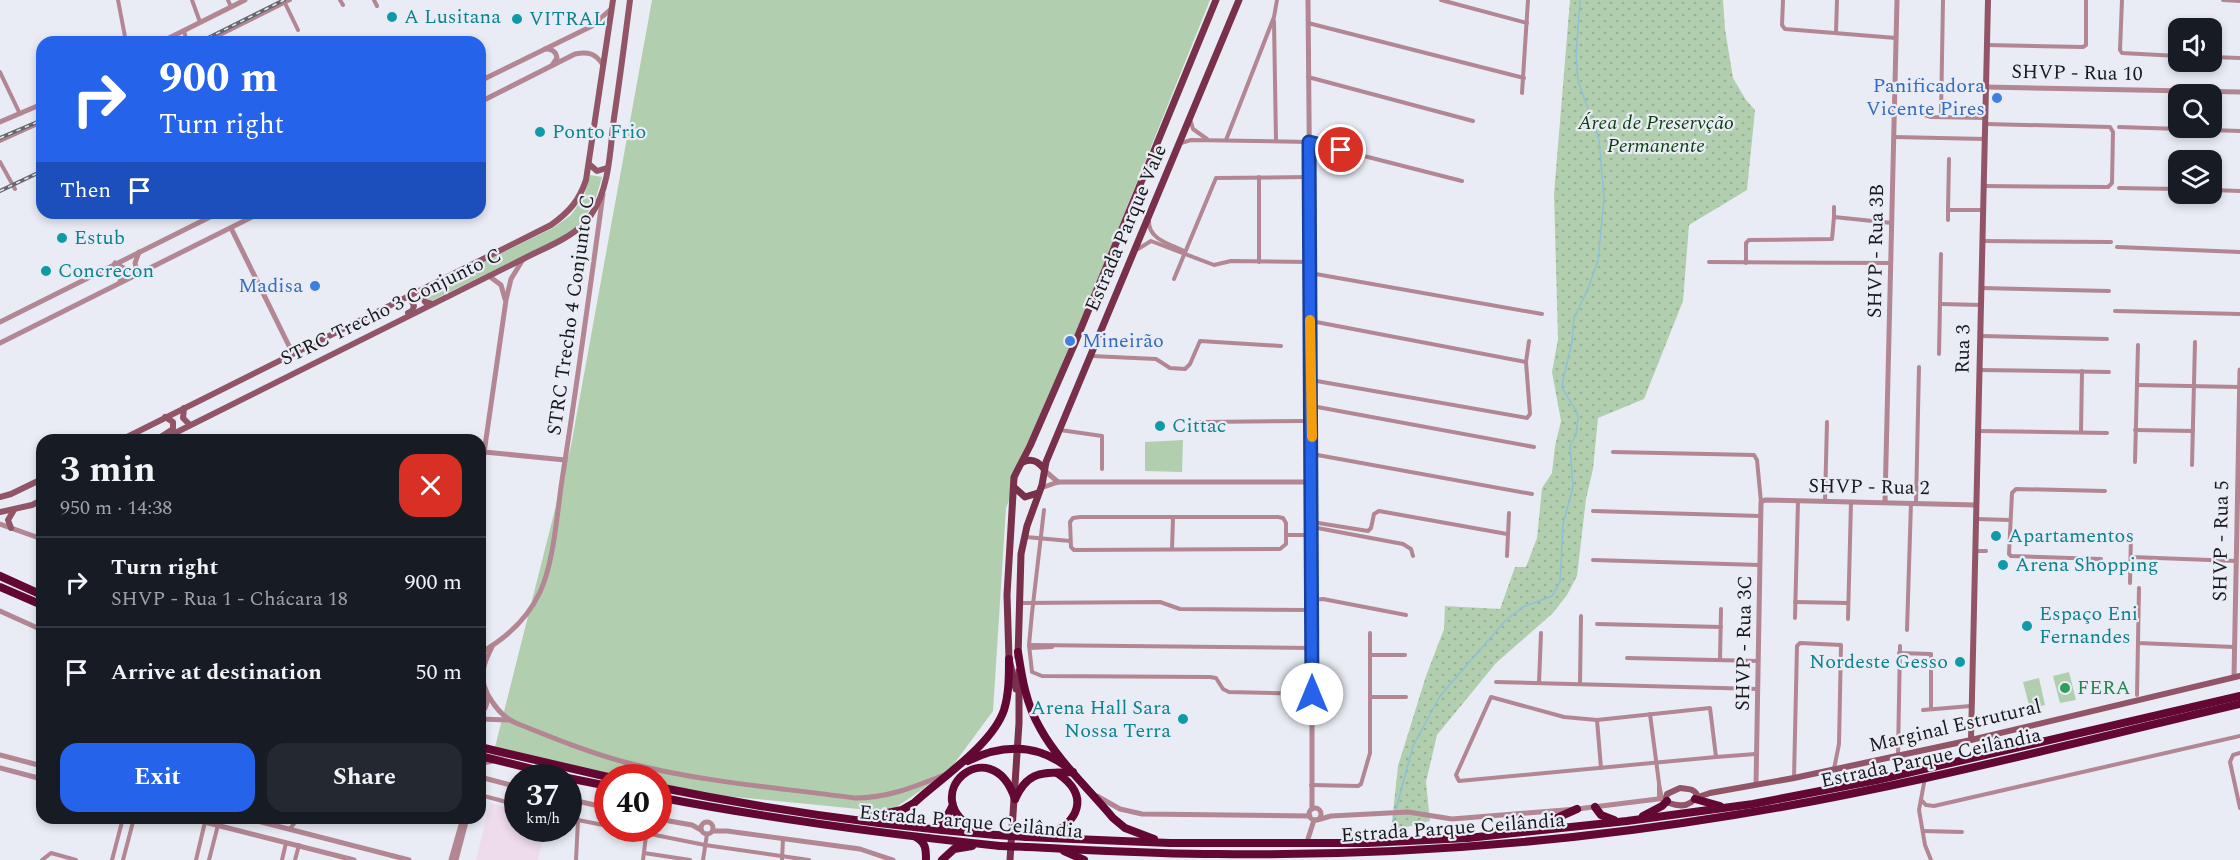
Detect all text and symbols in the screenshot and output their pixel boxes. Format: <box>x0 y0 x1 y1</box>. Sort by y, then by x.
place label: A Lusitana <box>404 2 501 32</box>
place label: VITRAL <box>529 4 606 34</box>
marker: A Lusitana <box>385 10 399 24</box>
marker: VITRAL <box>510 12 524 26</box>
map controls <box>2168 18 2222 204</box>
button: sound <box>2168 18 2222 72</box>
text: 900 m <box>159 47 278 110</box>
street label: SHVP - Rua 10 <box>2011 57 2143 89</box>
icon: right <box>60 60 138 138</box>
place label: Panificadora Vicente Pires <box>1866 71 1985 124</box>
button: search <box>2168 84 2222 138</box>
marker: Panificadora Vicente Pires <box>1990 91 2004 105</box>
text: Turn right <box>159 104 284 146</box>
park label: Área de Preservção Permanente <box>1577 108 1734 161</box>
place label: Ponto Frio <box>552 117 646 147</box>
pin <box>1315 124 1366 175</box>
marker: Ponto Frio <box>533 125 547 139</box>
icon: arrive <box>1324 133 1357 166</box>
street label: Estrada Parque Vale <box>1077 140 1175 316</box>
button: layers <box>2168 150 2222 204</box>
text: Then <box>60 174 111 207</box>
icon: arrive <box>123 174 156 207</box>
street label: SHVP - Rua 3B <box>1860 184 1892 318</box>
street label: STRC Trecho 4 Conjunto C <box>539 193 603 437</box>
place label: Estub <box>74 223 125 253</box>
marker: Estub <box>55 231 69 245</box>
street label: STRC Trecho 3 Conjunto C <box>275 240 507 374</box>
place label: Concrecon <box>58 256 154 286</box>
marker: Concrecon <box>39 264 53 278</box>
place label: Madisa <box>238 271 303 301</box>
marker: Madisa <box>308 279 322 293</box>
street label: Rua 3 <box>1948 324 1978 374</box>
place label: Mineirão <box>1082 326 1164 356</box>
marker: Mineirão <box>1063 334 1077 348</box>
place label: Cittac <box>1172 411 1226 441</box>
marker: Cittac <box>1153 419 1167 433</box>
text: 3 min <box>60 443 156 498</box>
button: close <box>399 454 462 517</box>
street label: SHVP - Rua 2 <box>1808 471 1930 503</box>
street label: SHVP - Rua 5 <box>2205 480 2237 602</box>
text: 950 m · 14:38 <box>60 493 172 523</box>
place label: Apartamentos <box>2008 521 2134 551</box>
marker: Apartamentos <box>1989 529 2003 543</box>
place label: Arena Shopping <box>2015 550 2158 580</box>
text: Turn right <box>111 551 218 584</box>
marker: Arena Shopping <box>1996 558 2010 572</box>
icon: right <box>60 566 93 599</box>
text: 900 m <box>405 566 462 599</box>
street label: SHVP - Rua 3C <box>1728 575 1760 711</box>
text: SHVP - Rua 1 - Chácara 18 <box>111 584 348 614</box>
place label: Espaço Eni Fernandes <box>2039 599 2138 652</box>
marker: Espaço Eni Fernandes <box>2020 619 2034 633</box>
place label: Nordeste Gesso <box>1809 647 1948 677</box>
marker: Nordeste Gesso <box>1953 655 1967 669</box>
icon: arrive <box>60 656 93 689</box>
text: Arrive at destination <box>111 656 322 689</box>
text: 50 m <box>416 656 462 689</box>
position arrow <box>1280 662 1344 726</box>
place label: FERA <box>2077 673 2131 703</box>
marker: FERA <box>2058 681 2072 695</box>
street label: Marginal Estrutural <box>1866 692 2044 760</box>
place label: Arena Hall Sara Nossa Terra <box>1031 693 1171 746</box>
marker: Arena Hall Sara Nossa Terra <box>1176 712 1190 726</box>
street label: Estrada Parque Ceilândia <box>1818 720 2044 796</box>
button: Exit <box>60 743 255 812</box>
button: Share <box>267 743 462 812</box>
speed limit sign: 40 <box>594 764 672 842</box>
text: 37 <box>526 773 560 819</box>
street label: Estrada Parque Ceilândia <box>858 797 1084 847</box>
street label: Estrada Parque Ceilândia <box>1340 805 1566 851</box>
text: km/h <box>526 807 560 830</box>

